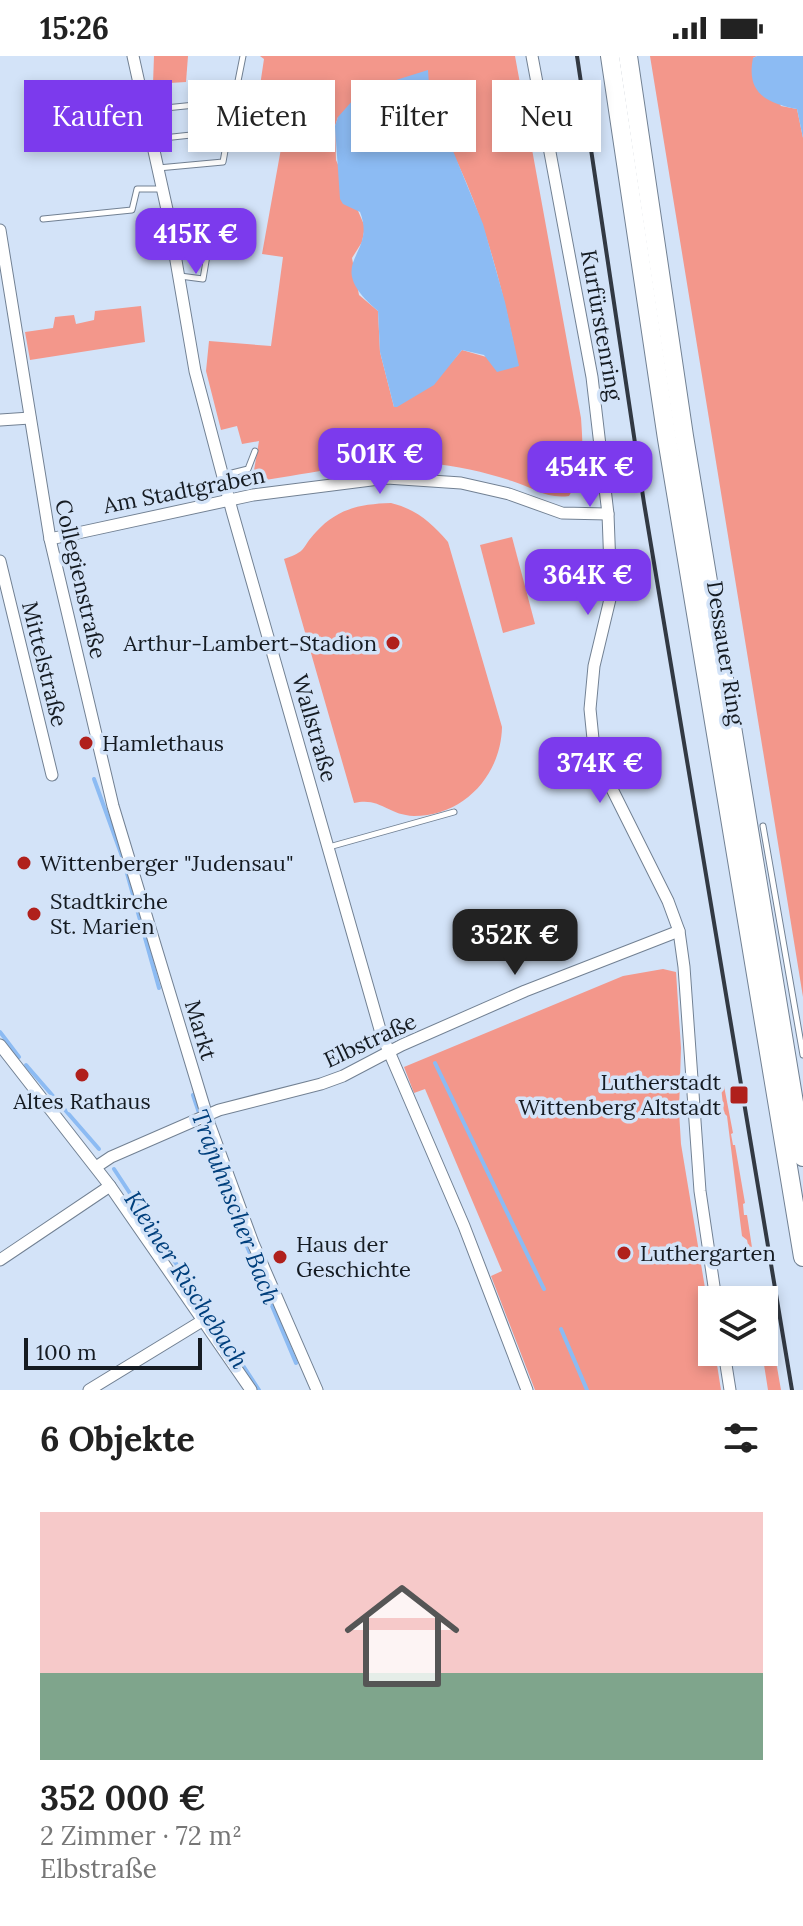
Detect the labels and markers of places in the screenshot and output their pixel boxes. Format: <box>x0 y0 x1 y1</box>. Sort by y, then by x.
pin: 415K € <box>131 208 261 276</box>
pin: 501K € <box>315 428 445 496</box>
pin: 454K € <box>525 441 655 509</box>
pin: 364K € <box>523 549 653 617</box>
place label: Arthur-Lambert-Stadion <box>123 629 377 657</box>
marker: Arthur-Lambert-Stadion <box>384 634 402 652</box>
place label: Hamlethaus <box>102 729 224 757</box>
marker: Hamlethaus <box>77 734 95 752</box>
pin: 374K € <box>535 737 665 805</box>
place label: Wittenberger "Judensau" <box>40 849 294 877</box>
marker: Wittenberger "Judensau" <box>15 854 33 872</box>
place label: Stadtkirche St. Marien <box>50 887 168 940</box>
marker: Stadtkirche St. Marien <box>25 905 43 923</box>
pin: 352K € <box>450 909 580 977</box>
marker: Altes Rathaus <box>73 1066 91 1084</box>
place label: Lutherstadt Wittenberg Altstadt <box>518 1068 721 1121</box>
marker: Lutherstadt Wittenberg Altstadt <box>728 1084 750 1106</box>
place label: Altes Rathaus <box>12 1087 151 1115</box>
place label: Haus der Geschichte <box>296 1230 411 1283</box>
place label: Luthergarten <box>640 1239 776 1267</box>
marker: Luthergarten <box>615 1244 633 1262</box>
marker: Haus der Geschichte <box>271 1248 289 1266</box>

